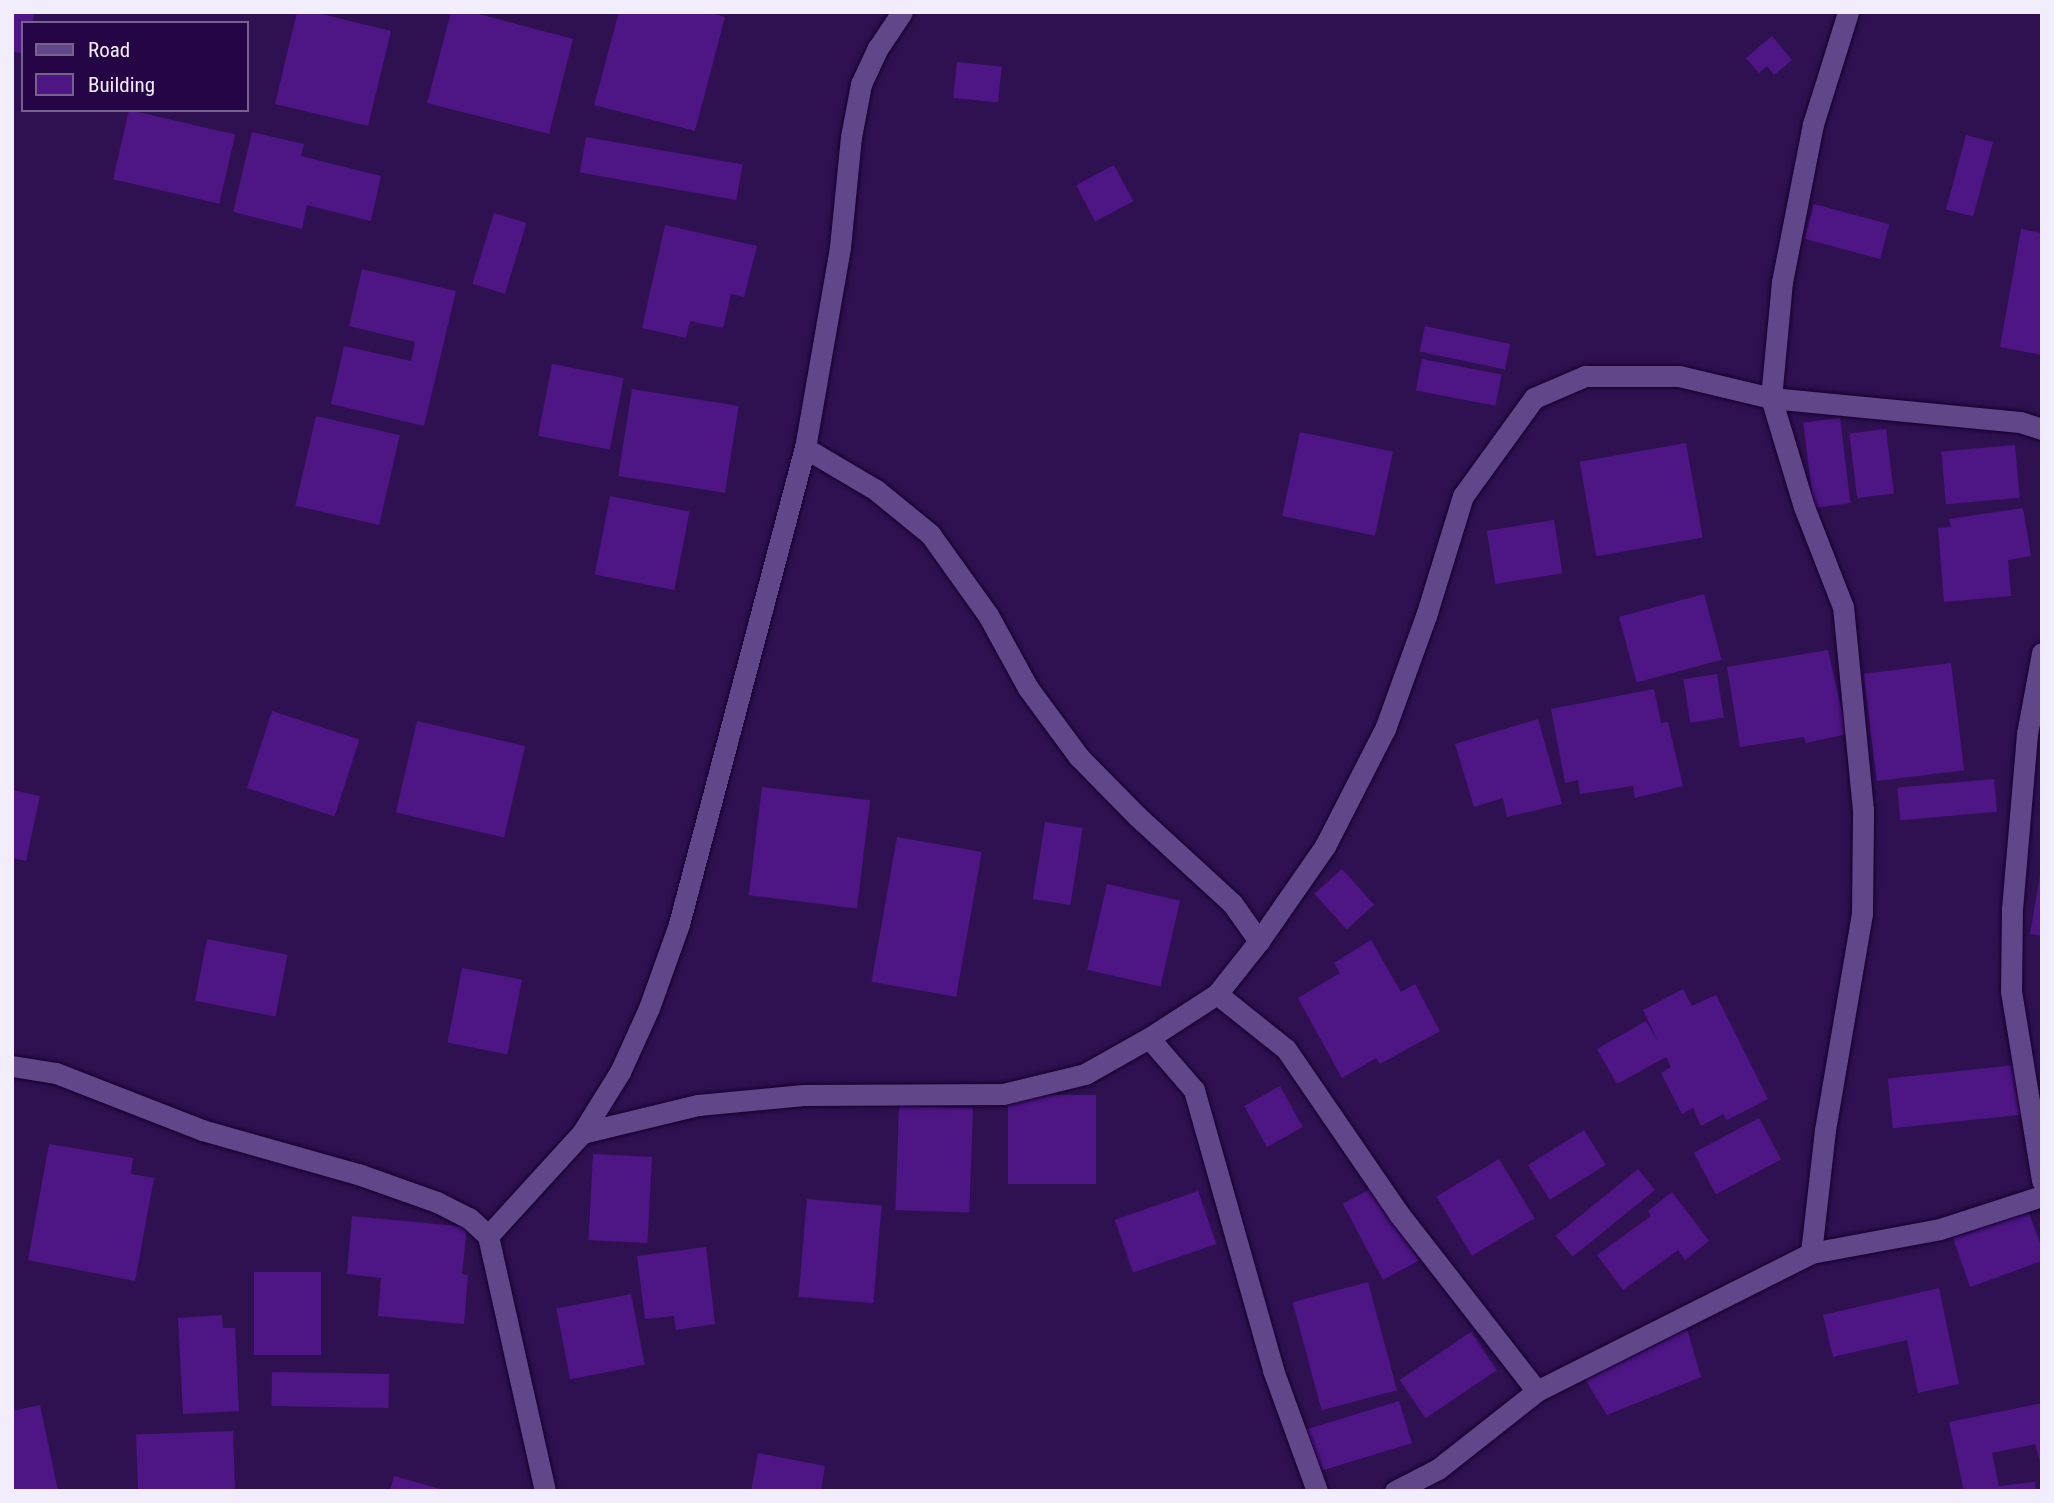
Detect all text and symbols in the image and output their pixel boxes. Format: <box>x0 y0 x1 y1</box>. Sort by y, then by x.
legend <box>21 21 248 112</box>
text: Road <box>88 38 130 62</box>
text: Building <box>88 73 155 97</box>

